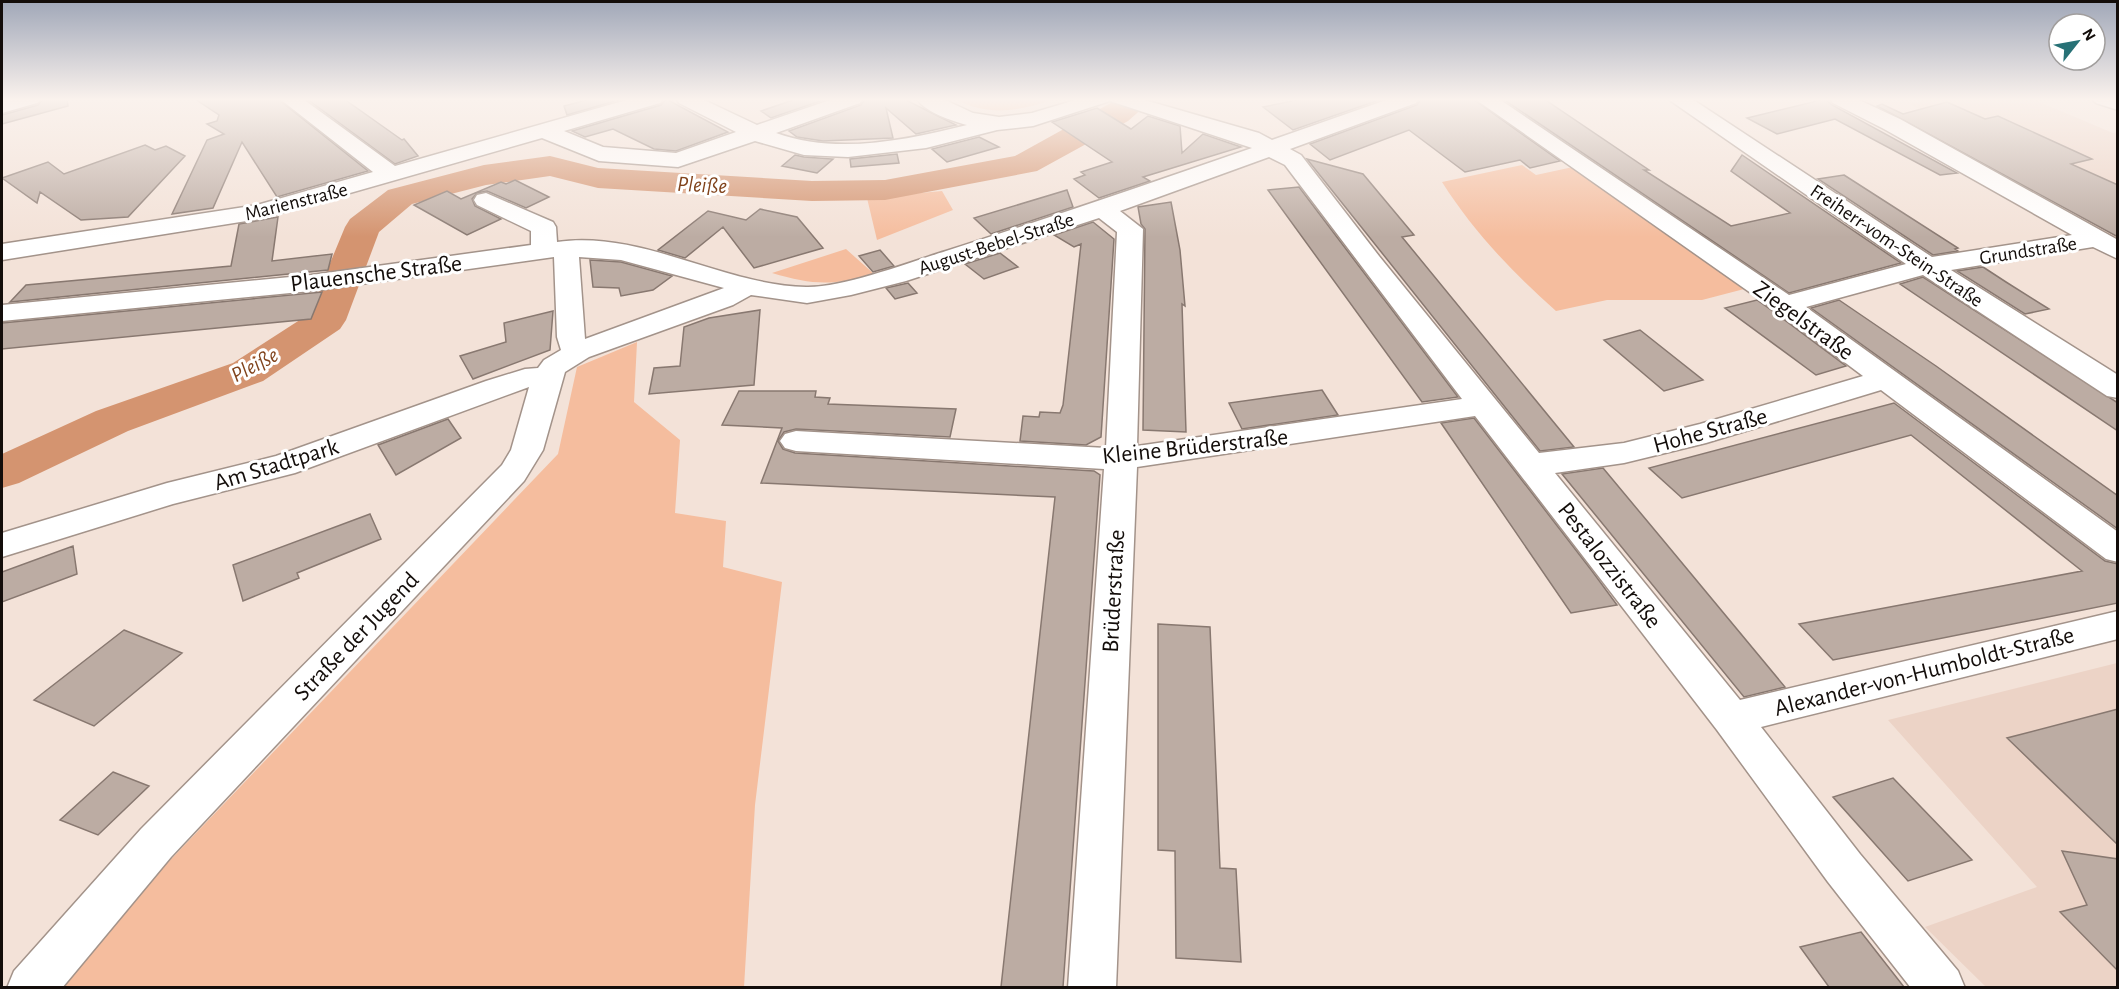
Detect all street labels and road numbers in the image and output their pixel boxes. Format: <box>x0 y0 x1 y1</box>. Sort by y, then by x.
street label: Marienstraße <box>243 180 350 224</box>
street label: Freiherr-vom-Stein-Straße <box>1807 181 1986 311</box>
street label: August-Bebel-Straße <box>916 209 1077 279</box>
street label: Grundstraße <box>1978 233 2078 269</box>
street label: Plauensche Straße <box>289 252 463 296</box>
street label: Ziegelstraße <box>1749 277 1858 365</box>
street label: Hohe Straße <box>1651 404 1770 458</box>
street label: Kleine Brüderstraße <box>1101 425 1289 469</box>
street label: Am Stadtpark <box>211 435 341 495</box>
street label: Pestalozzistraße <box>1553 498 1666 633</box>
street label: Brüderstraße <box>1099 529 1129 653</box>
street label: Straße der Jugend <box>290 568 424 706</box>
street label: Alexander-von-Humboldt-Straße <box>1772 623 2077 721</box>

